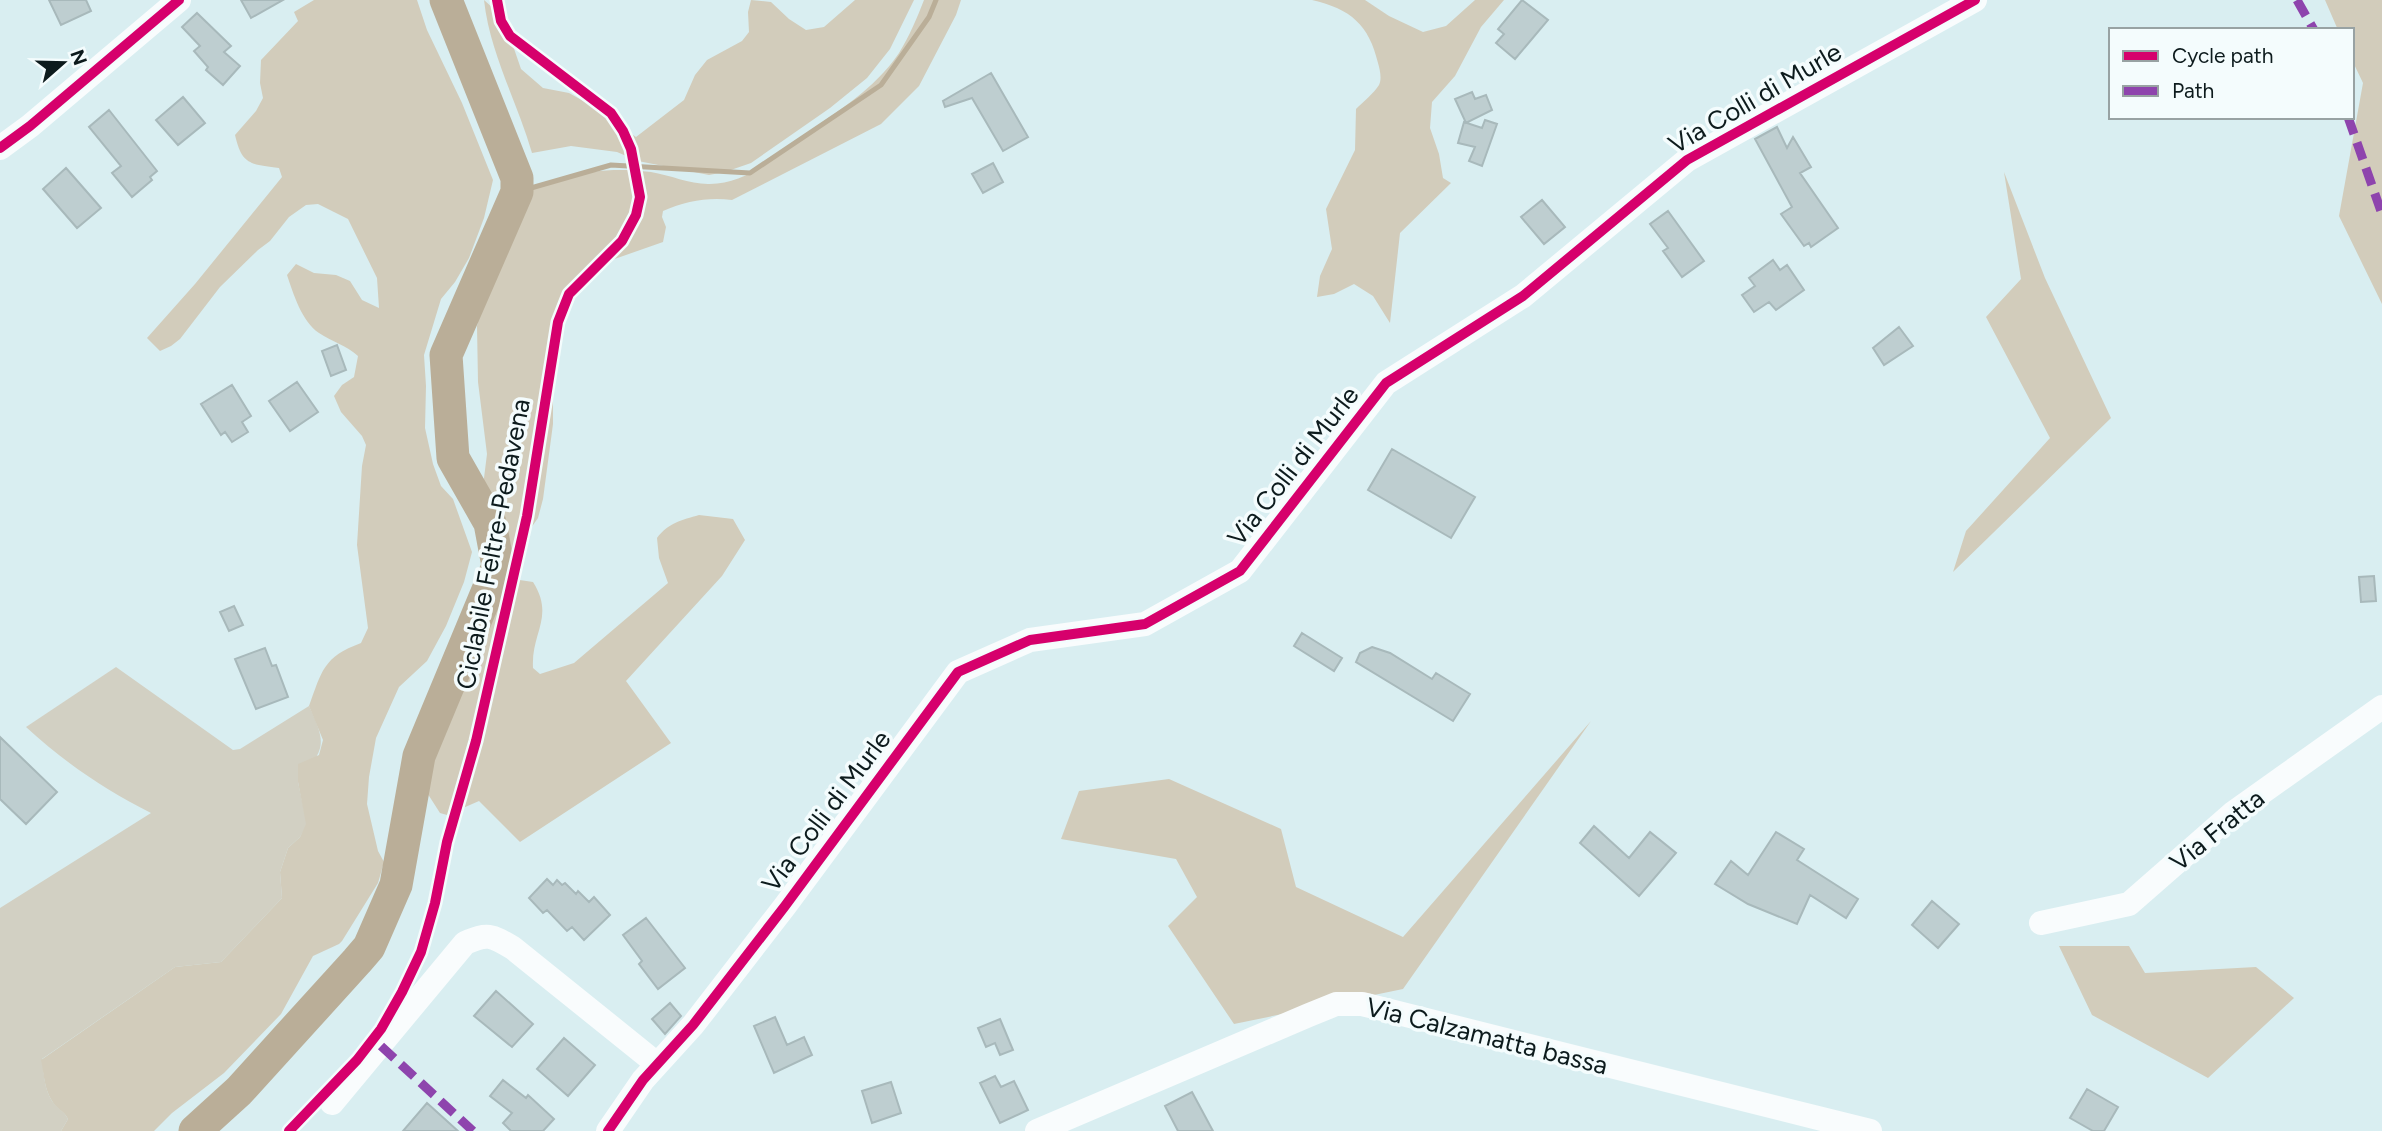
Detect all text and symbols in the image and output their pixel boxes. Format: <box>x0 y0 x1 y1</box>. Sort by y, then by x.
north arrow <box>28 28 98 98</box>
legend <box>2109 28 2354 119</box>
street label: Via Colli di Murle <box>1663 36 1847 160</box>
text: Cycle path <box>2172 43 2273 68</box>
text: N <box>65 47 92 68</box>
text: Path <box>2172 78 2214 103</box>
street label: Via Colli di Murle <box>1221 380 1365 552</box>
street label: Ciclabile Feltre-Pedavena <box>449 396 537 692</box>
street label: Via Colli di Murle <box>755 724 897 898</box>
street label: Via Fratta <box>2163 782 2271 878</box>
street label: Via Calzamatta bassa <box>1363 990 1611 1082</box>

